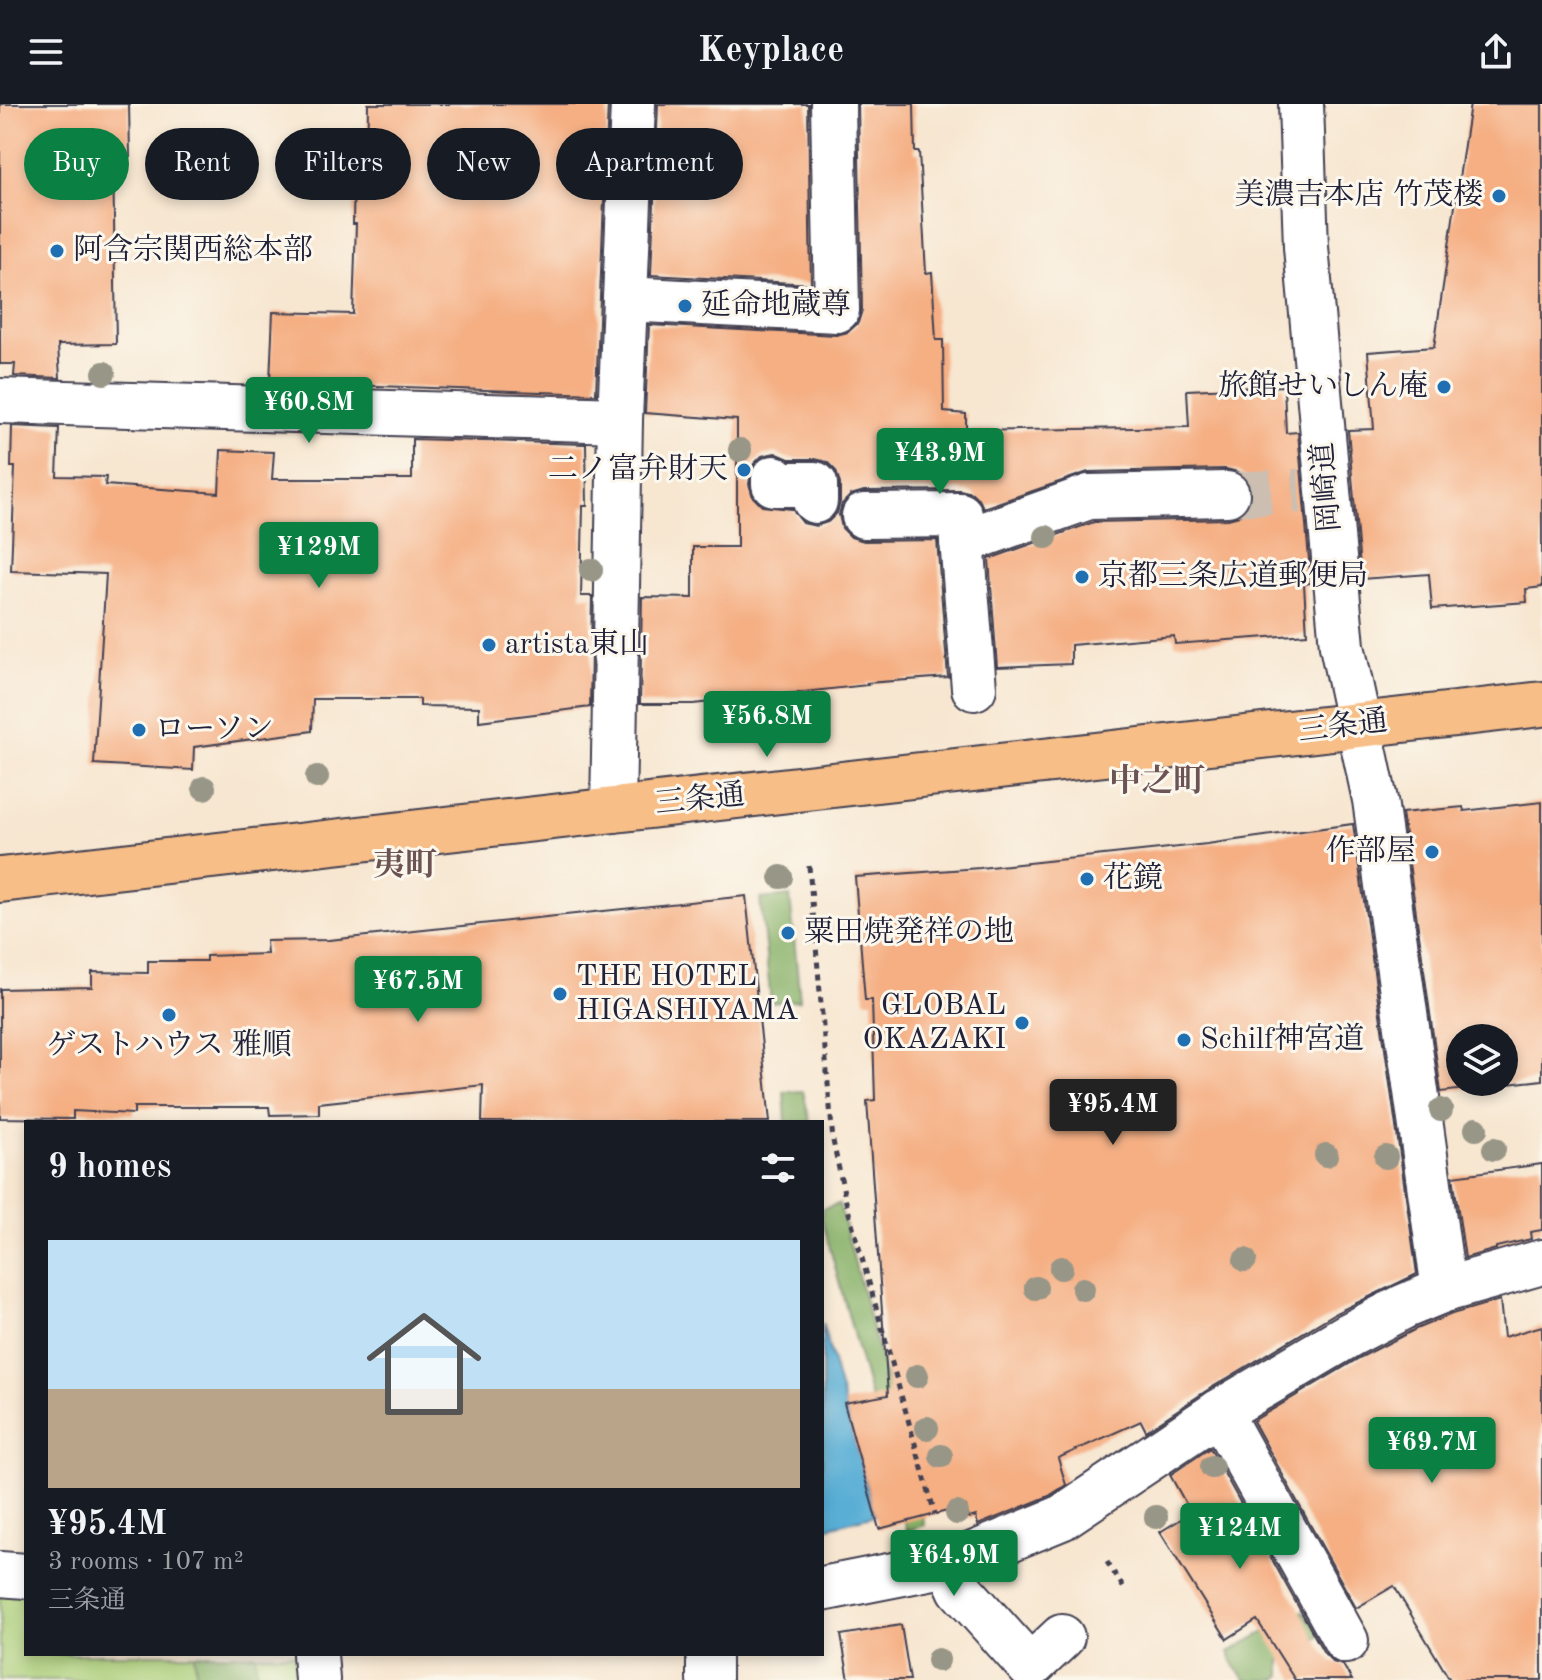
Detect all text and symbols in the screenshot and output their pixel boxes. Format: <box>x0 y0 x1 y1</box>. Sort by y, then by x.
icon: menu <box>24 30 68 74</box>
icon: share <box>1474 30 1518 74</box>
text: Keyplace <box>698 34 844 70</box>
chip: Buy <box>24 128 129 200</box>
chip: Rent <box>145 128 259 200</box>
chip: Filters <box>275 128 411 200</box>
chip: New <box>427 128 540 200</box>
chip: Apartment <box>556 128 743 200</box>
place label: 美濃吉本店 竹茂楼 <box>1235 178 1483 211</box>
marker: 美濃吉本店 竹茂楼 <box>1490 187 1508 205</box>
place label: 阿含宗関西総本部 <box>73 233 313 266</box>
marker: 阿含宗関西総本部 <box>48 242 66 260</box>
place label: 延命地蔵尊 <box>701 288 851 321</box>
marker: 延命地蔵尊 <box>676 297 694 315</box>
place label: 旅館せいしん庵 <box>1218 369 1428 402</box>
pin: ¥60.8M <box>244 377 374 445</box>
marker: 旅館せいしん庵 <box>1435 378 1453 396</box>
text: ¥60.8M <box>264 390 354 416</box>
pin: ¥43.9M <box>875 428 1005 496</box>
text: ¥43.9M <box>895 441 985 467</box>
street label: 岡崎道 <box>1305 441 1346 533</box>
place label: 二ノ富弁財天 <box>548 452 728 485</box>
marker: 二ノ富弁財天 <box>735 461 753 479</box>
pin: ¥129M <box>263 522 375 590</box>
text: ¥129M <box>277 535 361 561</box>
place label: 京都三条広道郵便局 <box>1098 559 1368 592</box>
marker: 京都三条広道郵便局 <box>1073 568 1091 586</box>
place label: artista東山 <box>505 627 649 660</box>
marker: artista東山 <box>480 636 498 654</box>
pin: ¥56.8M <box>702 691 832 759</box>
text: ¥56.8M <box>722 704 812 730</box>
street label: 三条通 <box>1296 704 1389 747</box>
place label: ローソン <box>155 715 274 745</box>
marker: ローソン <box>130 721 148 739</box>
district label: 中之町 <box>1109 763 1205 799</box>
street label: 三条通 <box>653 777 746 820</box>
place label: 作部屋 <box>1326 834 1416 867</box>
marker: 作部屋 <box>1423 843 1441 861</box>
district label: 夷町 <box>373 848 437 883</box>
place label: 花鏡 <box>1103 861 1163 894</box>
marker: 花鏡 <box>1078 870 1096 888</box>
place label: 粟田焼発祥の地 <box>804 915 1014 948</box>
marker: 粟田焼発祥の地 <box>779 924 797 942</box>
pin: ¥67.5M <box>353 956 483 1024</box>
place label: THE HOTEL HIGASHIYAMA <box>576 962 799 1026</box>
text: ¥67.5M <box>373 969 463 995</box>
marker: THE HOTEL HIGASHIYAMA <box>551 985 569 1003</box>
place label: GLOBAL OKAZAKI <box>862 991 1006 1055</box>
marker: ゲストハウス 雅順 <box>160 1006 178 1024</box>
marker: GLOBAL OKAZAKI <box>1013 1014 1031 1032</box>
place label: Schilf神宮道 <box>1200 1022 1364 1055</box>
map controls <box>1446 1024 1518 1096</box>
button: layers <box>1446 1024 1518 1096</box>
place label: ゲストハウス 雅順 <box>46 1028 292 1061</box>
marker: Schilf神宮道 <box>1175 1031 1193 1049</box>
pin: ¥95.4M <box>1048 1079 1178 1147</box>
text: ¥95.4M <box>1068 1092 1158 1118</box>
icon: filters <box>756 1146 800 1190</box>
text: 9 homes <box>48 1151 171 1185</box>
icon: home <box>352 1292 496 1436</box>
pin: ¥69.7M <box>1367 1417 1497 1485</box>
text: ¥69.7M <box>1387 1430 1477 1456</box>
pin: ¥124M <box>1184 1503 1296 1571</box>
text: ¥95.4M <box>48 1508 167 1542</box>
text: ¥124M <box>1198 1516 1282 1542</box>
pin: ¥64.9M <box>889 1530 1019 1598</box>
text: ¥64.9M <box>909 1543 999 1569</box>
text: 3 rooms · 107 m² <box>48 1549 244 1575</box>
text: 三条通 <box>48 1588 126 1614</box>

